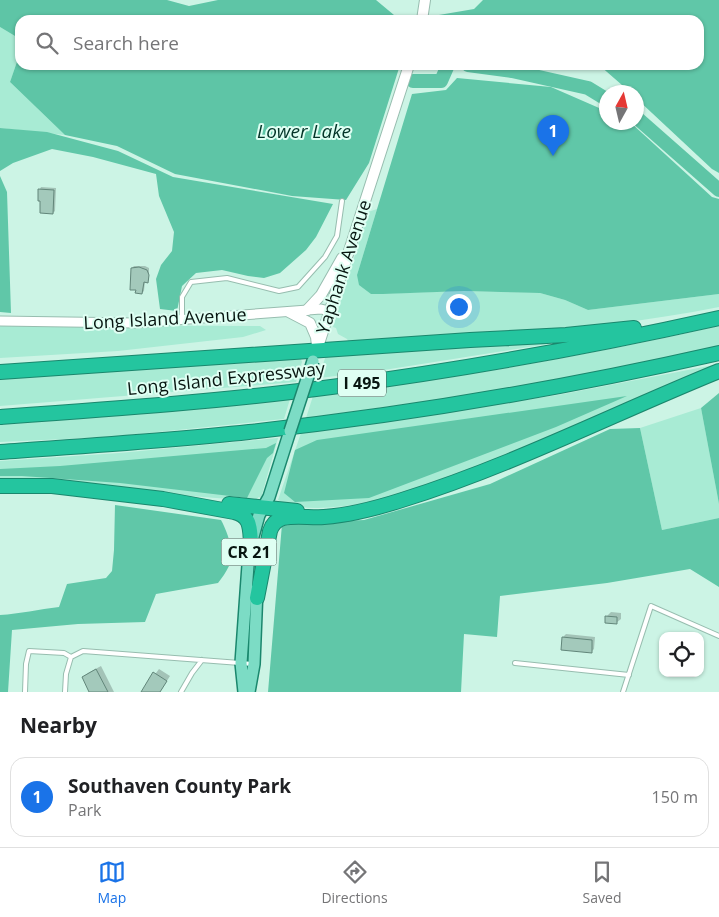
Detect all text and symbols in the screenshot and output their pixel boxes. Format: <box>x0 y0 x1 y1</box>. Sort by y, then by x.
search box <box>15 15 704 70</box>
icon: search <box>33 29 61 57</box>
text: Search here <box>73 30 179 56</box>
north arrow <box>599 85 644 130</box>
pin: 1 <box>537 115 569 156</box>
water label: Lower Lake <box>257 118 351 144</box>
street label: Yaphank Avenue <box>310 196 376 337</box>
your location <box>446 294 472 320</box>
street label: Long Island Avenue <box>83 302 247 334</box>
street label: Long Island Expressway <box>126 356 327 400</box>
road number: I 495 <box>338 369 386 396</box>
road number: CR 21 <box>222 538 276 566</box>
map controls <box>659 632 704 677</box>
button: locate <box>659 632 704 677</box>
text: Nearby <box>20 711 97 739</box>
text: Southaven County Park <box>68 773 291 799</box>
text: 1 <box>32 786 42 808</box>
text: 150 m <box>652 786 698 808</box>
text: Park <box>68 799 101 821</box>
tab: Map <box>97 858 126 907</box>
tab: Directions <box>321 858 388 907</box>
tab: Saved <box>583 858 621 907</box>

